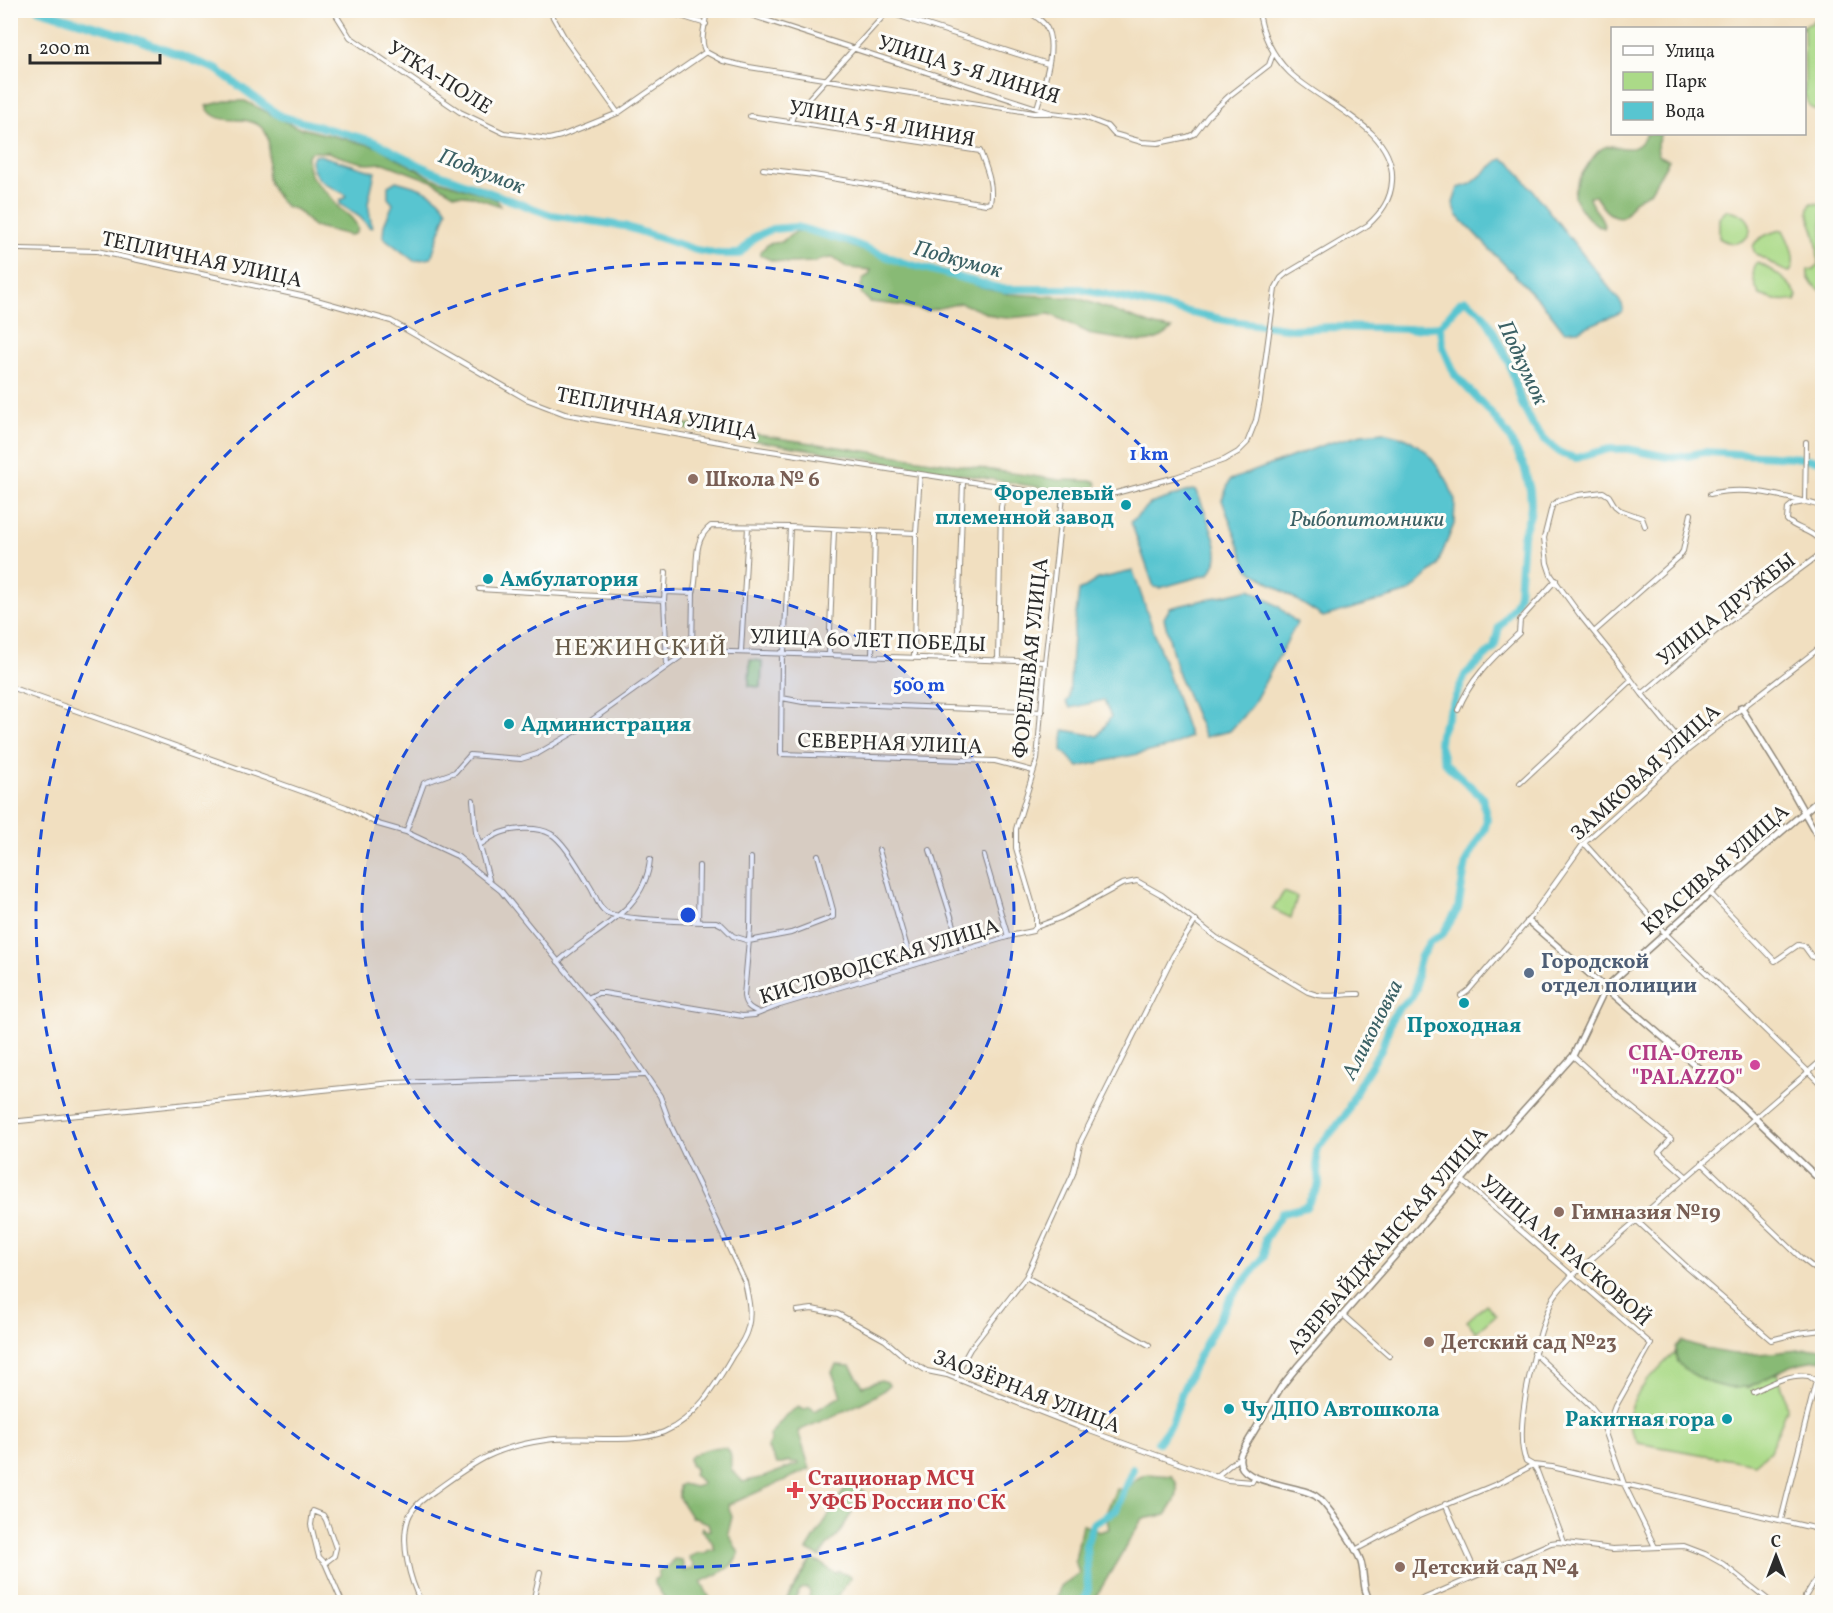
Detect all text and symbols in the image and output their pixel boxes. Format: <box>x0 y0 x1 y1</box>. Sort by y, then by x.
scale bar <box>30 27 160 65</box>
legend <box>1611 27 1806 135</box>
street label: УЛИЦА 3-Я ЛИНИЯ <box>874 29 1063 112</box>
street label: УТКА-ПОЛЕ <box>381 35 497 122</box>
text: 200 m <box>39 37 90 62</box>
text: Улица <box>1665 40 1715 65</box>
text: Парк <box>1665 70 1707 95</box>
street label: УЛИЦА 5-Я ЛИНИЯ <box>786 94 977 155</box>
text: Вода <box>1665 100 1705 125</box>
water label: Подкумок <box>433 142 529 203</box>
street label: ТЕПЛИЧНАЯ УЛИЦА <box>99 225 305 296</box>
water label: Подкумок <box>910 234 1005 287</box>
water label: Подкумок <box>1489 316 1555 411</box>
street label: ТЕПЛИЧНАЯ УЛИЦА <box>553 381 760 448</box>
text: 1 km <box>1129 443 1169 468</box>
place label: Школа № 6 <box>705 466 820 495</box>
marker: Школа № 6 <box>686 472 700 486</box>
place label: Форелевый племенной завод <box>935 480 1114 533</box>
marker: Форелевый племенной завод <box>1119 498 1133 512</box>
water label: Рыбопитомники <box>1289 505 1445 536</box>
street label: УЛИЦА ДРУЖБЫ <box>1651 547 1802 674</box>
street label: ФОРЕЛЕВАЯ УЛИЦА <box>1007 556 1056 760</box>
place label: Амбулатория <box>500 566 638 595</box>
marker: Амбулатория <box>481 572 495 586</box>
street label: УЛИЦА 60 ЛЕТ ПОБЕДЫ <box>749 623 986 660</box>
district label: НЕЖИНСКИЙ <box>554 632 728 666</box>
text: 500 m <box>893 674 945 699</box>
street label: ЗАМКОВАЯ УЛИЦА <box>1565 698 1727 848</box>
place label: Администрация <box>521 711 691 740</box>
marker: Администрация <box>502 717 516 731</box>
street label: СЕВЕРНАЯ УЛИЦА <box>797 727 983 762</box>
street label: КРАСИВАЯ УЛИЦА <box>1636 798 1796 942</box>
centre of rings <box>678 905 698 925</box>
street label: КИСЛОВОДСКАЯ УЛИЦА <box>756 912 1003 1013</box>
place label: Городской отдел полиции <box>1541 948 1697 1001</box>
marker: Городской отдел полиции <box>1522 966 1536 980</box>
water label: Аликоновка <box>1334 975 1412 1086</box>
marker: Проходная <box>1457 996 1471 1010</box>
place label: Проходная <box>1407 1012 1521 1041</box>
place label: СПА-Отель "PALAZZO" <box>1628 1040 1743 1093</box>
marker: СПА-Отель "PALAZZO" <box>1748 1058 1762 1072</box>
street label: АЗЕРБАЙДЖАНСКАЯ УЛИЦА <box>1281 1121 1495 1361</box>
street label: УЛИЦА М. РАСКОВОЙ <box>1473 1169 1657 1334</box>
place label: Гимназия №19 <box>1571 1199 1721 1228</box>
marker: Гимназия №19 <box>1552 1205 1566 1219</box>
place label: Детский сад №23 <box>1441 1329 1617 1358</box>
marker: Детский сад №23 <box>1422 1335 1436 1349</box>
street label: ЗАОЗЁРНАЯ УЛИЦА <box>928 1343 1125 1442</box>
place label: Чу ДПО Автошкола <box>1241 1396 1440 1425</box>
marker: Чу ДПО Автошкола <box>1222 1402 1236 1416</box>
place label: Ракитная гора <box>1565 1406 1715 1435</box>
marker: Ракитная гора <box>1720 1412 1734 1426</box>
place label: Стационар МСЧ УФСБ России по СК <box>808 1465 1006 1518</box>
marker: Стационар МСЧ УФСБ России по СК <box>786 1481 804 1499</box>
north arrow <box>1746 1526 1806 1586</box>
text: С <box>1771 1532 1781 1554</box>
place label: Детский сад №4 <box>1412 1554 1579 1583</box>
marker: Детский сад №4 <box>1393 1560 1407 1574</box>

